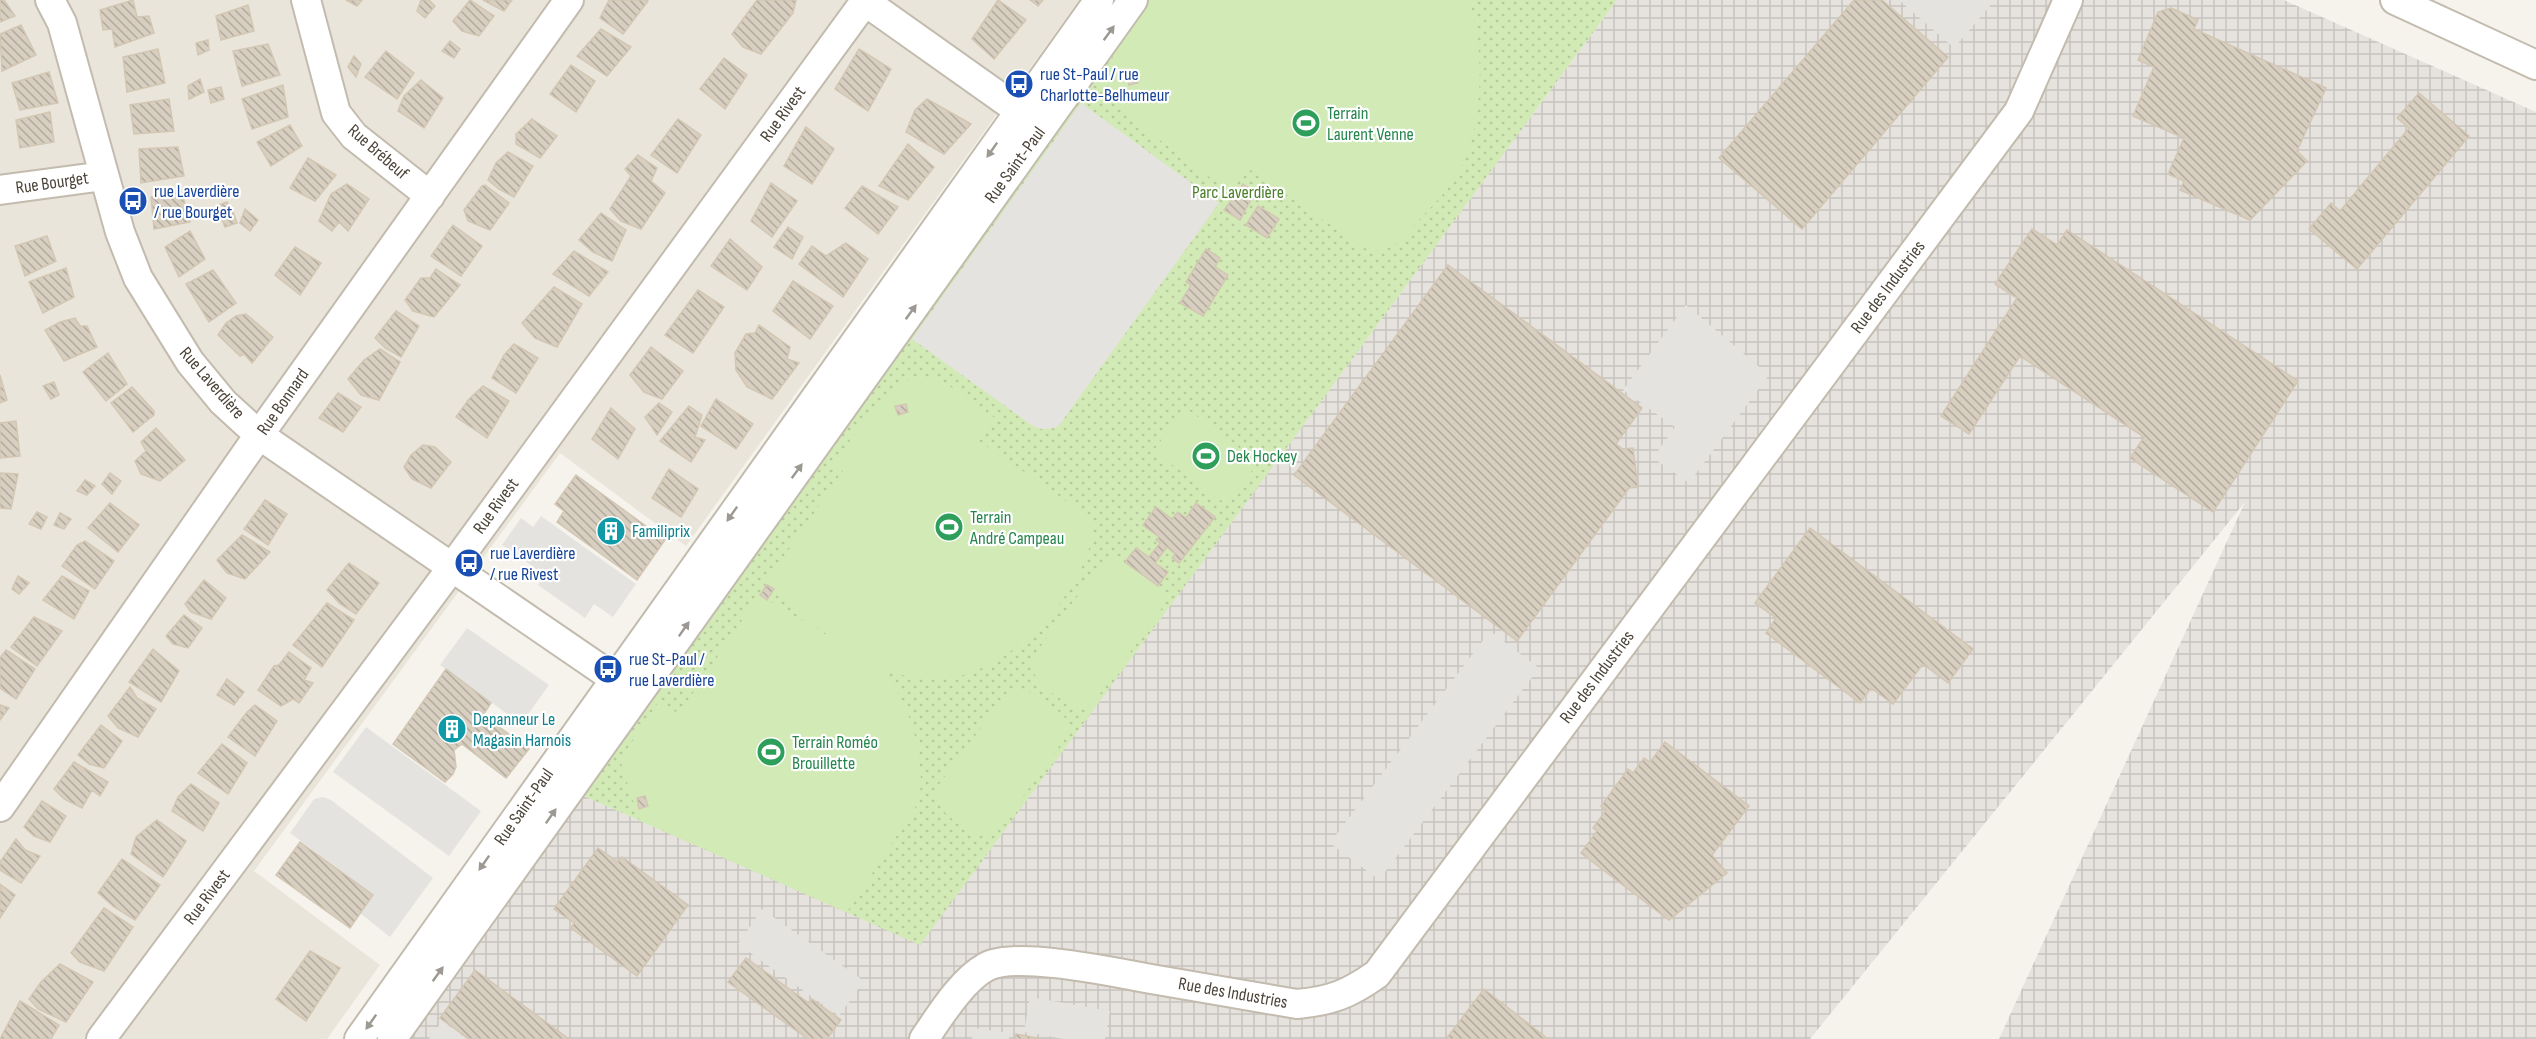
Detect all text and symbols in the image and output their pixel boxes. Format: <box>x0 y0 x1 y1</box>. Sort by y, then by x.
one-way arrow <box>1103 26 1115 42</box>
place label: rue St-Paul / rue Charlotte-Belhumeur <box>1040 64 1169 106</box>
bus stop icon: rue St-Paul / rue Charlotte-Belhumeur <box>1003 68 1035 100</box>
street label: Rue Rivest <box>756 82 810 146</box>
place label: Terrain Laurent Venne <box>1327 103 1414 145</box>
sports icon: Terrain Laurent Venne <box>1290 107 1322 139</box>
street label: Rue Brébeuf <box>343 120 413 185</box>
street label: Rue Saint-Paul <box>980 123 1050 207</box>
one-way arrow <box>986 142 998 158</box>
street label: Rue Bourget <box>14 167 90 199</box>
place label: rue Laverdière / rue Bourget <box>154 181 239 223</box>
park label: Parc Laverdière <box>1192 182 1284 203</box>
bus stop icon: rue Laverdière / rue Bourget <box>117 185 149 217</box>
street label: Rue des Industries <box>1846 237 1930 337</box>
one-way arrow <box>905 305 917 321</box>
street label: Rue Laverdière <box>175 343 249 423</box>
street label: Rue Bonnard <box>253 365 313 439</box>
sports icon: Dek Hockey <box>1190 440 1222 472</box>
place label: Dek Hockey <box>1227 446 1297 467</box>
one-way arrow <box>791 463 803 479</box>
street label: Rue Rivest <box>469 474 523 538</box>
one-way arrow <box>726 506 738 522</box>
place label: Terrain André Campeau <box>969 507 1064 549</box>
sports icon: Terrain André Campeau <box>933 511 965 543</box>
building icon: Familiprix <box>595 515 627 547</box>
place label: Familiprix <box>632 521 690 542</box>
place label: rue Laverdière / rue Rivest <box>490 543 575 585</box>
bus stop icon: rue Laverdière / rue Rivest <box>453 547 485 579</box>
one-way arrow <box>678 622 690 638</box>
street label: Rue des Industries <box>1555 627 1639 727</box>
place label: rue St-Paul / rue Laverdière <box>629 649 714 691</box>
bus stop icon: rue St-Paul / rue Laverdière <box>592 653 624 685</box>
place label: Depanneur Le Magasin Harnois <box>473 709 571 751</box>
building icon: Depanneur Le Magasin Harnois <box>436 713 468 745</box>
place label: Terrain Roméo Brouillette <box>792 732 878 774</box>
sports icon: Terrain Roméo Brouillette <box>755 736 787 768</box>
street label: Rue Saint-Paul <box>490 765 558 849</box>
one-way arrow <box>545 808 557 824</box>
one-way arrow <box>478 855 490 871</box>
street label: Rue Rivest <box>179 865 235 929</box>
one-way arrow <box>432 967 444 983</box>
street label: Rue des Industries <box>1177 973 1289 1013</box>
one-way arrow <box>365 1013 377 1029</box>

